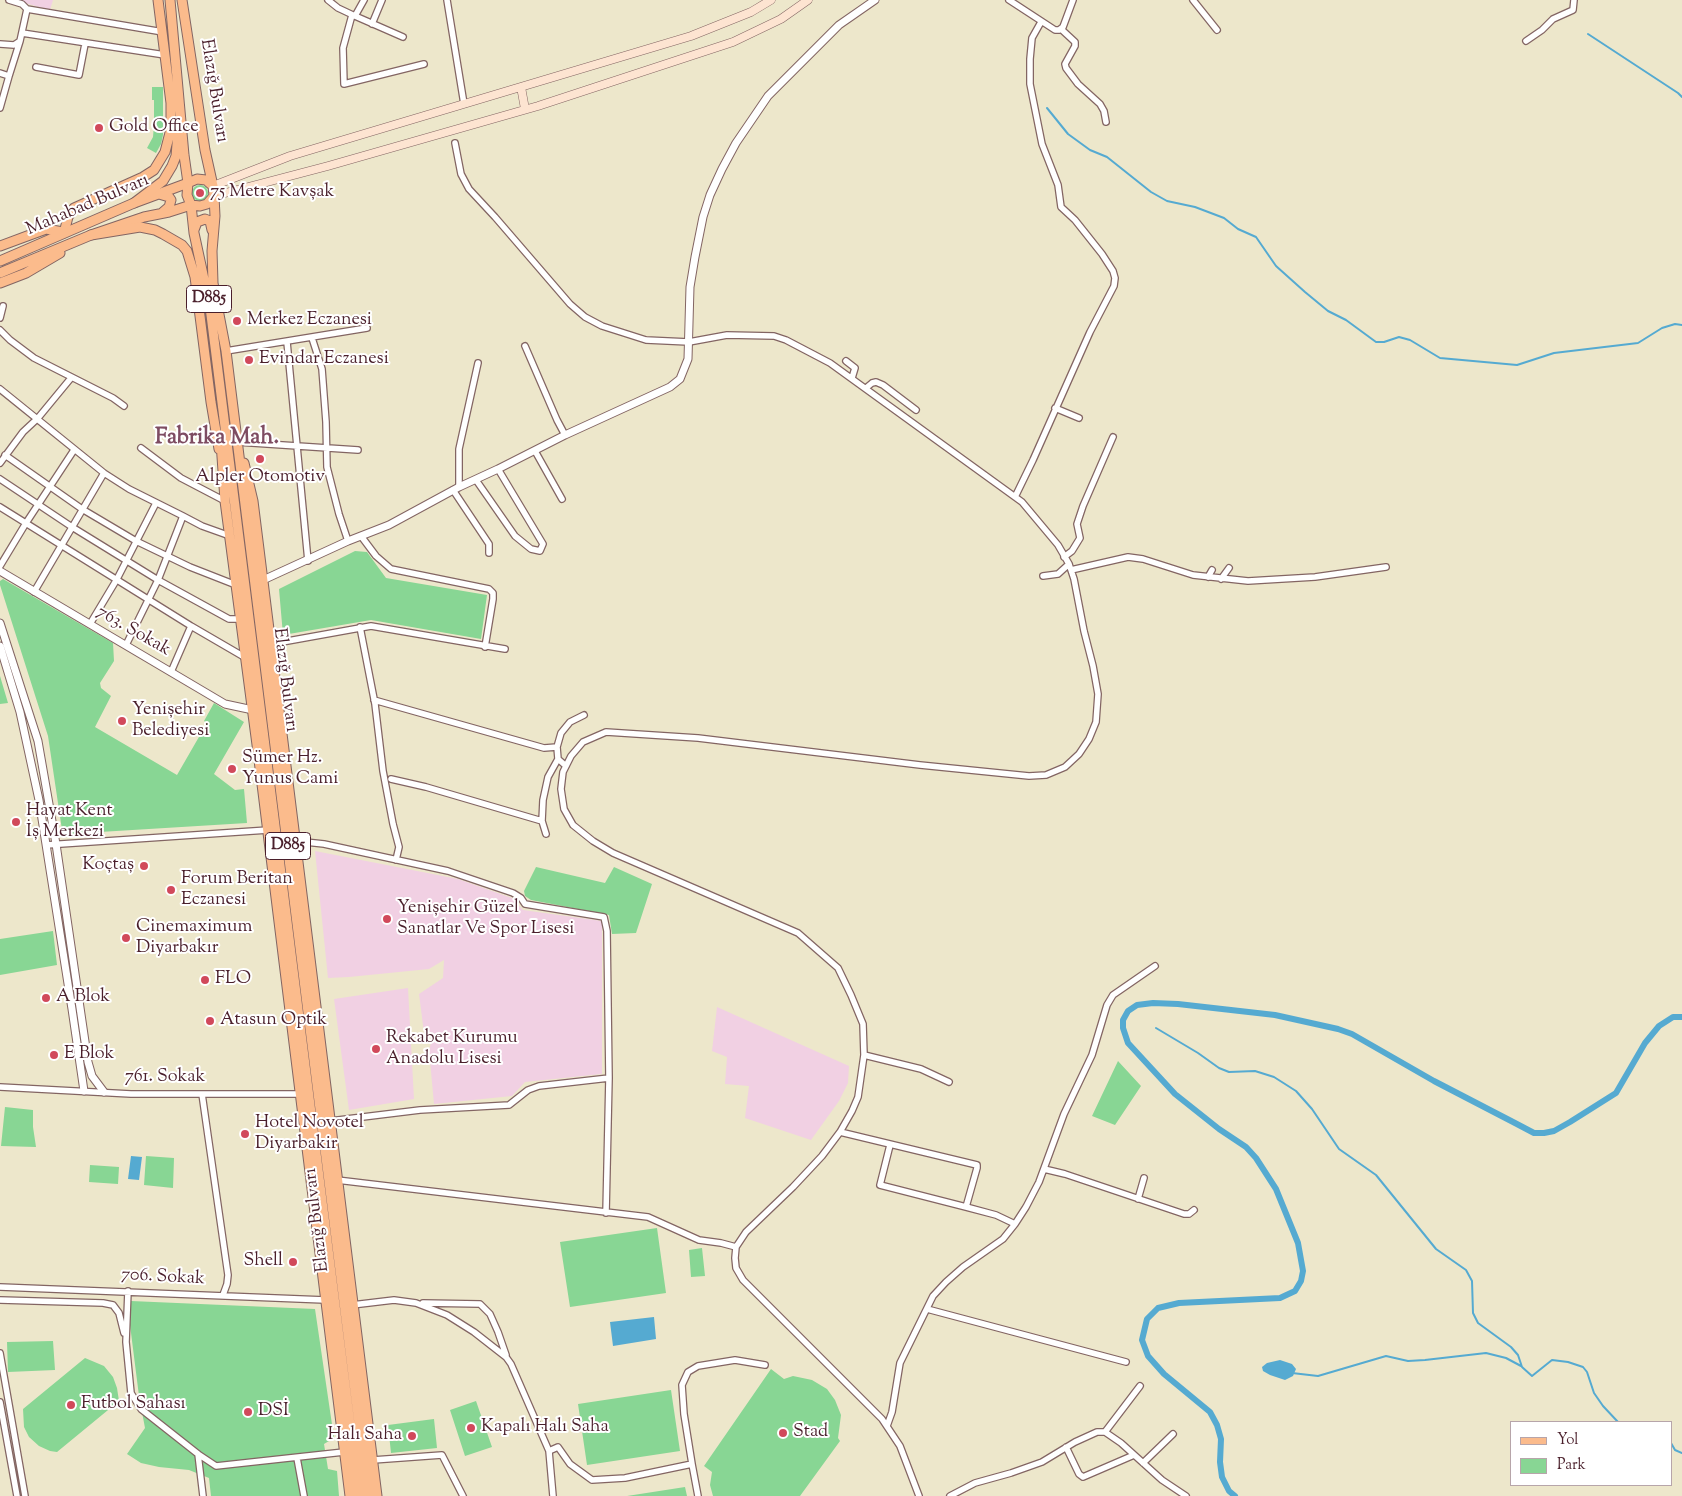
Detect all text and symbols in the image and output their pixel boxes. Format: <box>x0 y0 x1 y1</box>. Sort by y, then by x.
street label: Elazığ Bulvarı <box>194 38 232 144</box>
place label: Gold Office <box>109 117 199 139</box>
marker: Gold Office <box>93 122 105 134</box>
street label: Mahabad Bulvarı <box>23 170 153 242</box>
place label: 75 Metre Kavşak <box>210 182 334 204</box>
marker: 75 Metre Kavşak <box>194 187 206 199</box>
road number: D885 <box>186 286 232 312</box>
place label: Merkez Eczanesi <box>247 310 372 332</box>
marker: Merkez Eczanesi <box>231 315 243 327</box>
place label: Evindar Eczanesi <box>259 349 389 371</box>
marker: Evindar Eczanesi <box>243 354 255 366</box>
district label: Fabrika Mah. <box>155 426 279 452</box>
marker: Alpler Otomotiv <box>254 453 266 465</box>
place label: Alpler Otomotiv <box>195 467 325 489</box>
street label: 763. Sokak <box>92 602 174 662</box>
street label: Elazığ Bulvarı <box>267 627 301 733</box>
place label: Yenişehir Belediyesi <box>132 700 209 742</box>
marker: Yenişehir Belediyesi <box>116 715 128 727</box>
place label: Sümer Hz. Yunus Cami <box>242 748 338 791</box>
marker: Sümer Hz. Yunus Cami <box>226 763 238 775</box>
place label: Hayat Kent İş Merkezi <box>26 801 113 844</box>
marker: Hayat Kent İş Merkezi <box>10 816 22 828</box>
road number: D885 <box>266 832 310 859</box>
place label: Koçtaş <box>82 855 134 877</box>
marker: Koçtaş <box>138 860 150 872</box>
place label: Forum Beritan Eczanesi <box>181 869 293 912</box>
marker: Forum Beritan Eczanesi <box>165 884 177 896</box>
place label: Yenişehir Güzel Sanatlar Ve Spor Lisesi <box>397 898 574 941</box>
marker: Yenişehir Güzel Sanatlar Ve Spor Lisesi <box>381 913 393 925</box>
place label: Cinemaximum Diyarbakır <box>136 917 252 960</box>
marker: Cinemaximum Diyarbakır <box>120 932 132 944</box>
place label: FLO <box>215 969 251 991</box>
marker: FLO <box>199 974 211 986</box>
place label: A Blok <box>56 987 110 1009</box>
marker: A Blok <box>40 992 52 1004</box>
place label: Atasun Optik <box>220 1010 327 1032</box>
marker: Atasun Optik <box>204 1015 216 1027</box>
place label: Rekabet Kurumu Anadolu Lisesi <box>386 1028 518 1070</box>
marker: Rekabet Kurumu Anadolu Lisesi <box>370 1043 382 1055</box>
place label: E Blok <box>64 1044 114 1066</box>
marker: E Blok <box>48 1049 60 1061</box>
street label: 761. Sokak <box>125 1067 205 1089</box>
place label: Hotel Novotel Diyarbakir <box>255 1113 364 1156</box>
marker: Hotel Novotel Diyarbakir <box>239 1128 251 1140</box>
street label: Elazığ Bulvarı <box>301 1167 335 1273</box>
place label: Shell <box>244 1251 283 1273</box>
marker: Shell <box>287 1256 299 1268</box>
street label: 706. Sokak <box>121 1265 205 1291</box>
place label: Futbol Sahası <box>81 1394 186 1416</box>
marker: Futbol Sahası <box>65 1399 77 1411</box>
place label: DSİ <box>258 1401 289 1423</box>
marker: DSİ <box>242 1406 254 1418</box>
place label: Kapalı Halı Saha <box>481 1417 609 1439</box>
legend <box>1510 1421 1672 1486</box>
marker: Kapalı Halı Saha <box>465 1422 477 1434</box>
place label: Stad <box>793 1422 828 1444</box>
place label: Halı Saha <box>328 1425 402 1447</box>
marker: Stad <box>777 1427 789 1439</box>
marker: Halı Saha <box>406 1430 418 1442</box>
text: Yol <box>1557 1430 1579 1451</box>
text: Park <box>1557 1455 1586 1476</box>

